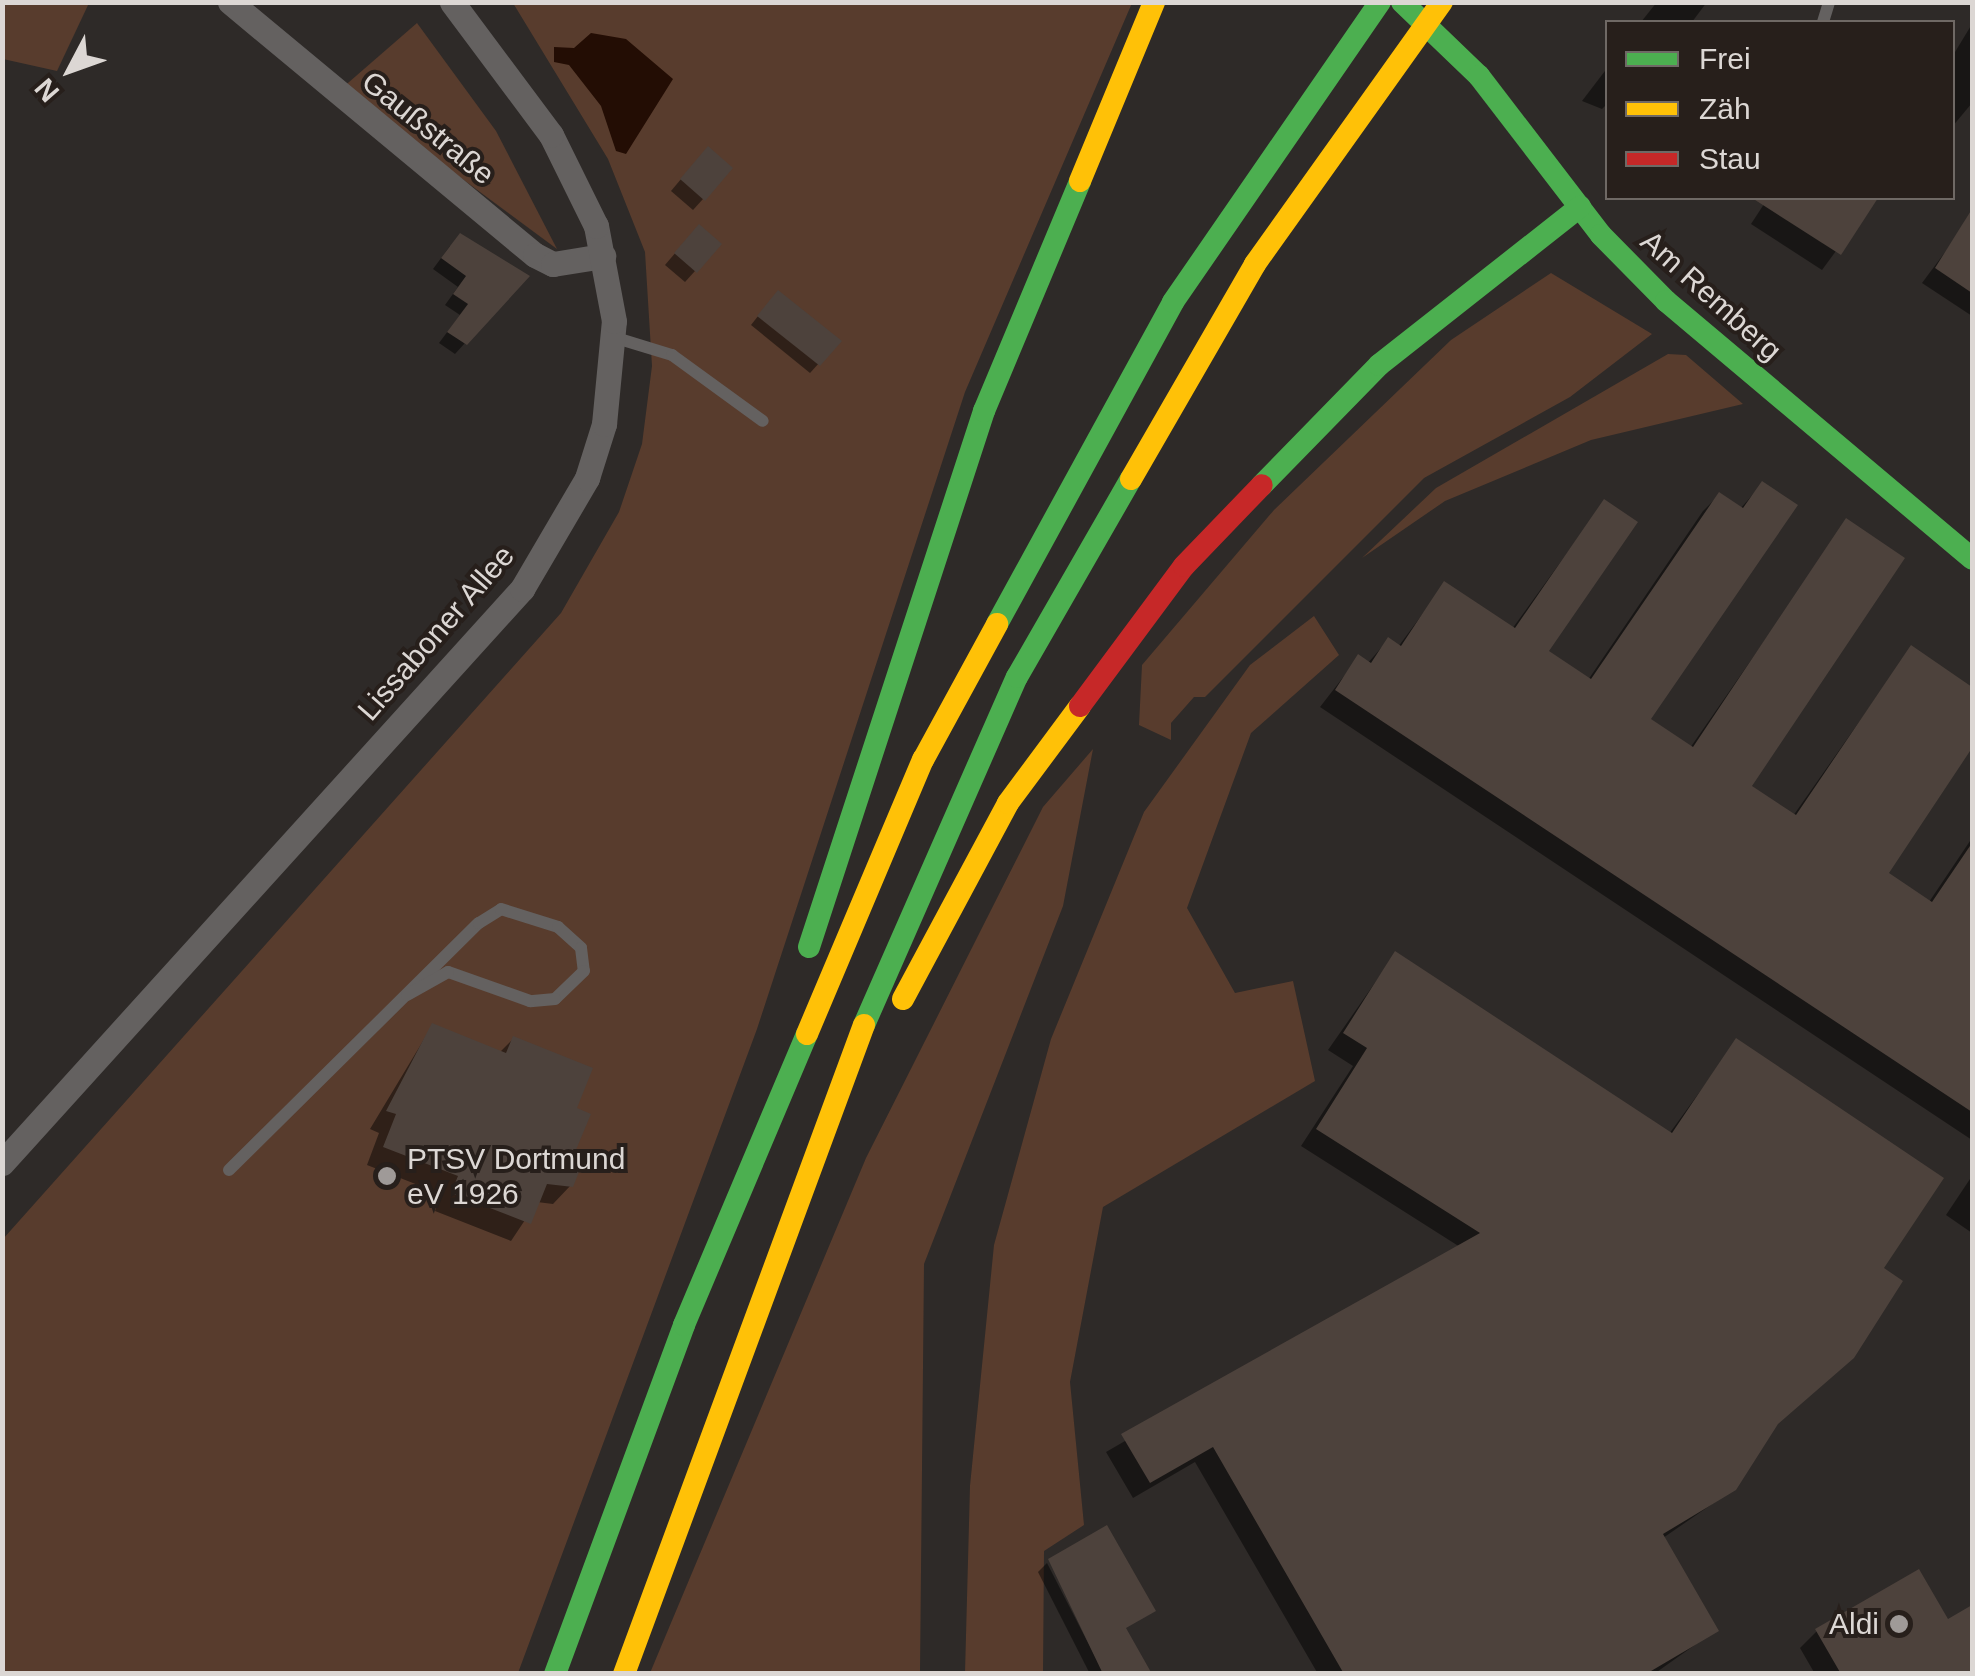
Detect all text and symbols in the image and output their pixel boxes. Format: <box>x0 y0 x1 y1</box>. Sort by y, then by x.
north arrow <box>20 20 120 120</box>
legend <box>1605 20 1955 200</box>
text: Frei <box>1699 42 1751 75</box>
street label: Gaußstraße <box>354 64 502 192</box>
text: N <box>29 72 65 108</box>
text: Zäh <box>1699 92 1751 125</box>
text: Stau <box>1699 142 1761 175</box>
street label: Am Remberg <box>1633 223 1789 369</box>
street label: Lissaboner Allee <box>350 537 522 729</box>
place label: PTSV Dortmund eV 1926 <box>407 1141 625 1212</box>
marker: PTSV Dortmund eV 1926 <box>376 1165 398 1187</box>
place label: Aldi <box>1829 1606 1879 1642</box>
marker: Aldi <box>1888 1613 1910 1635</box>

